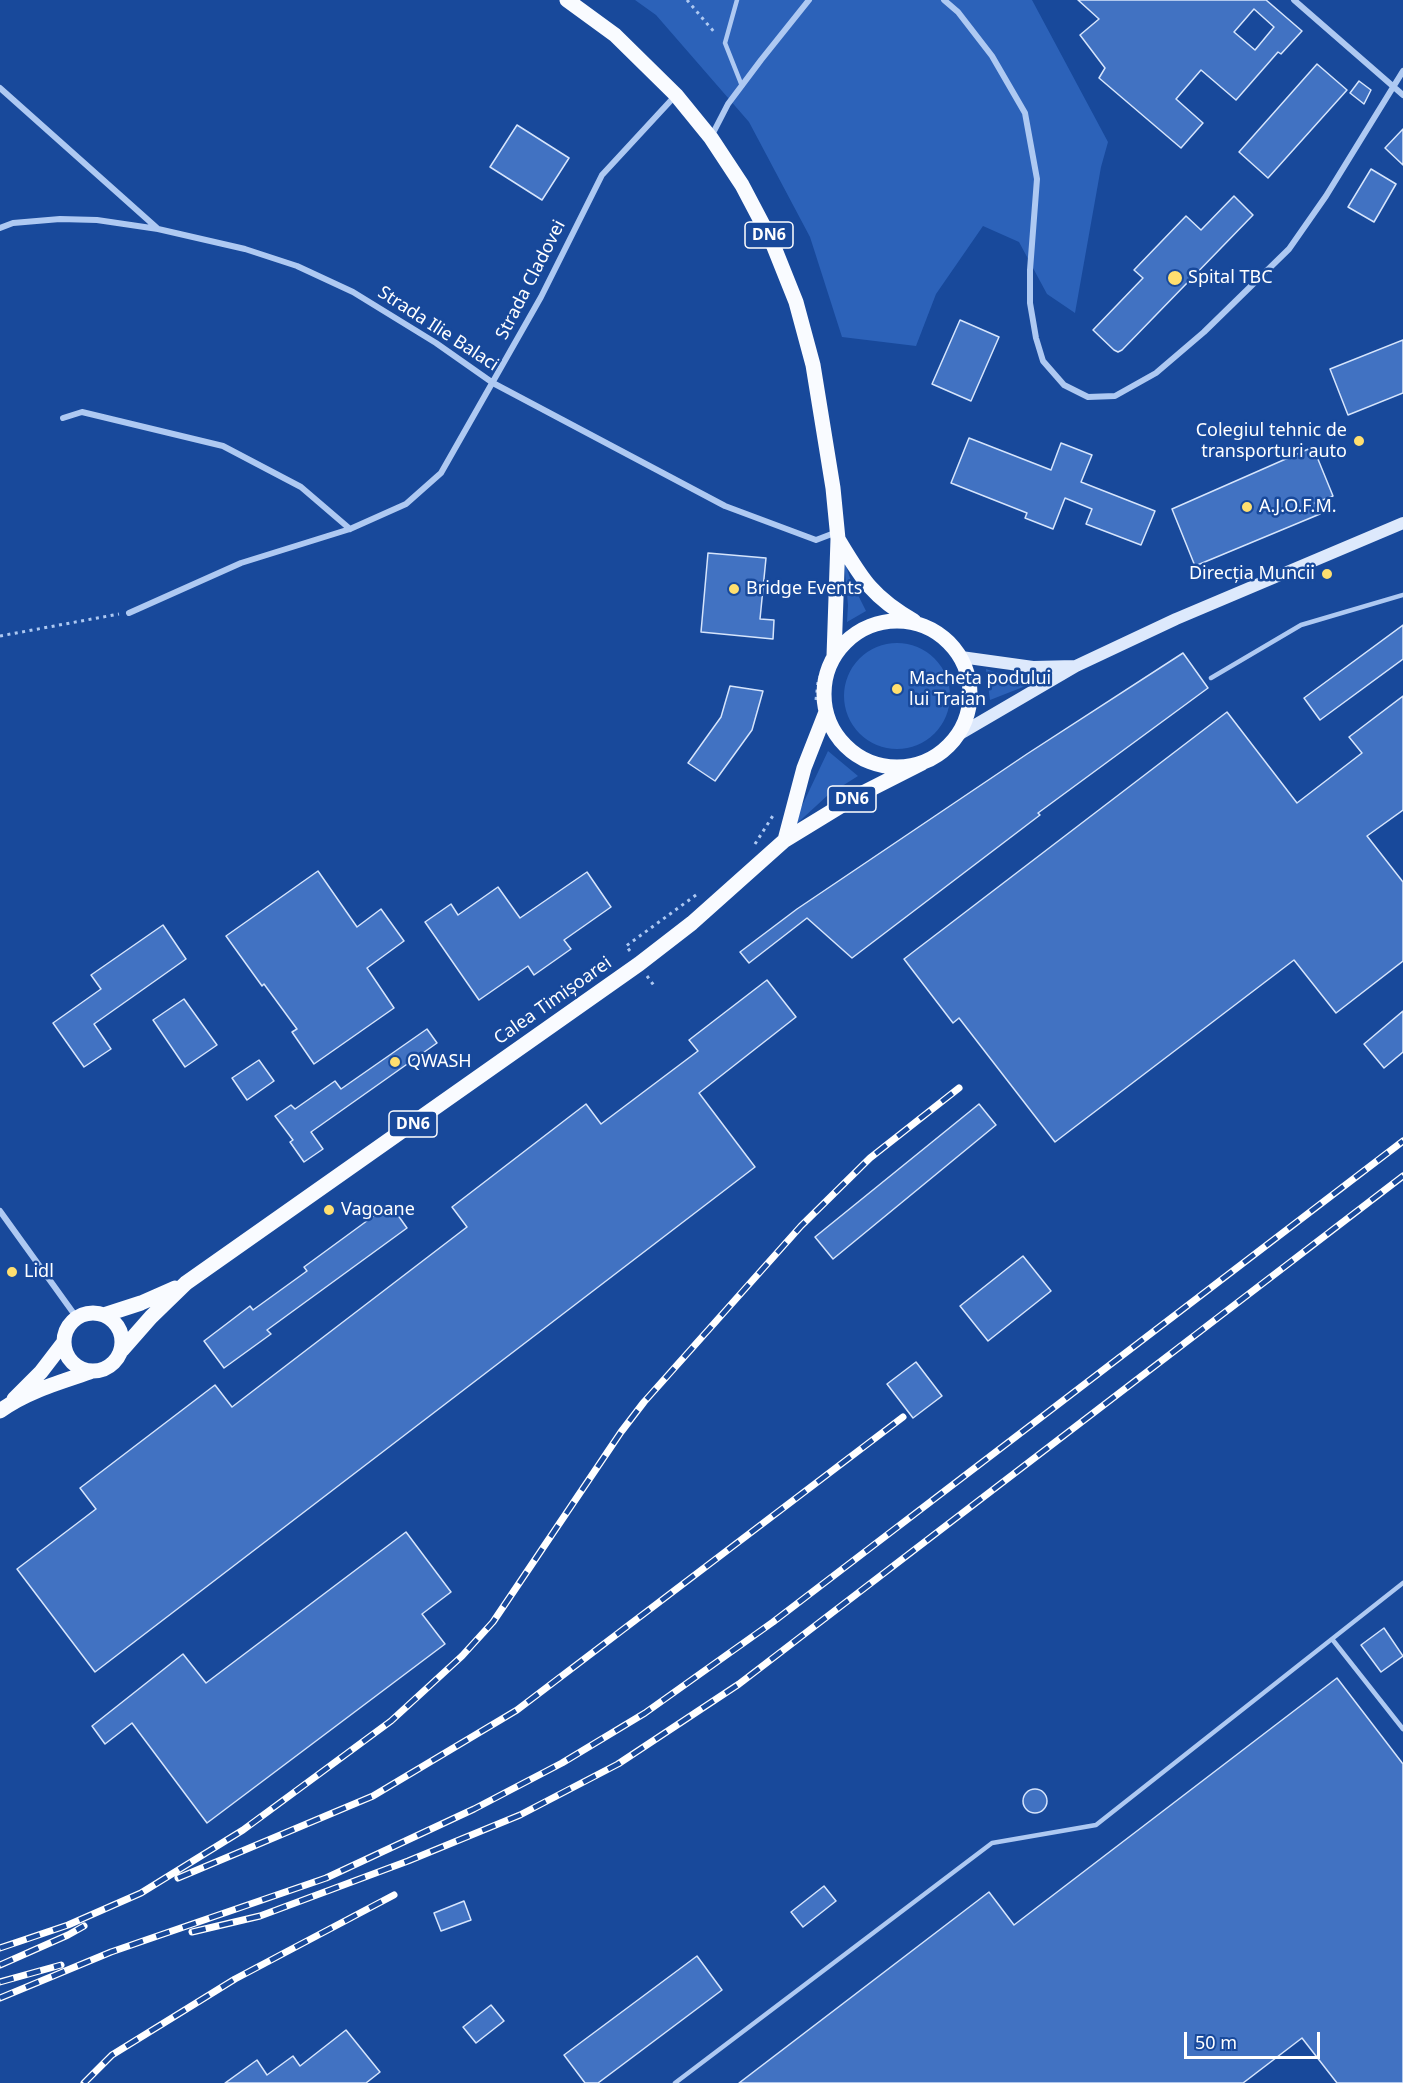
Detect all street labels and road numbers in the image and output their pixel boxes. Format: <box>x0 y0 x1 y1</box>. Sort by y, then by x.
street label: Strada Cladovei <box>492 217 570 343</box>
road number: DN6 <box>745 222 793 248</box>
street label: Strada Ilie Balaci <box>374 282 502 376</box>
road number: DN6 <box>828 786 876 812</box>
street label: Calea Timișoarei <box>490 952 616 1050</box>
road number: DN6 <box>389 1111 437 1137</box>

